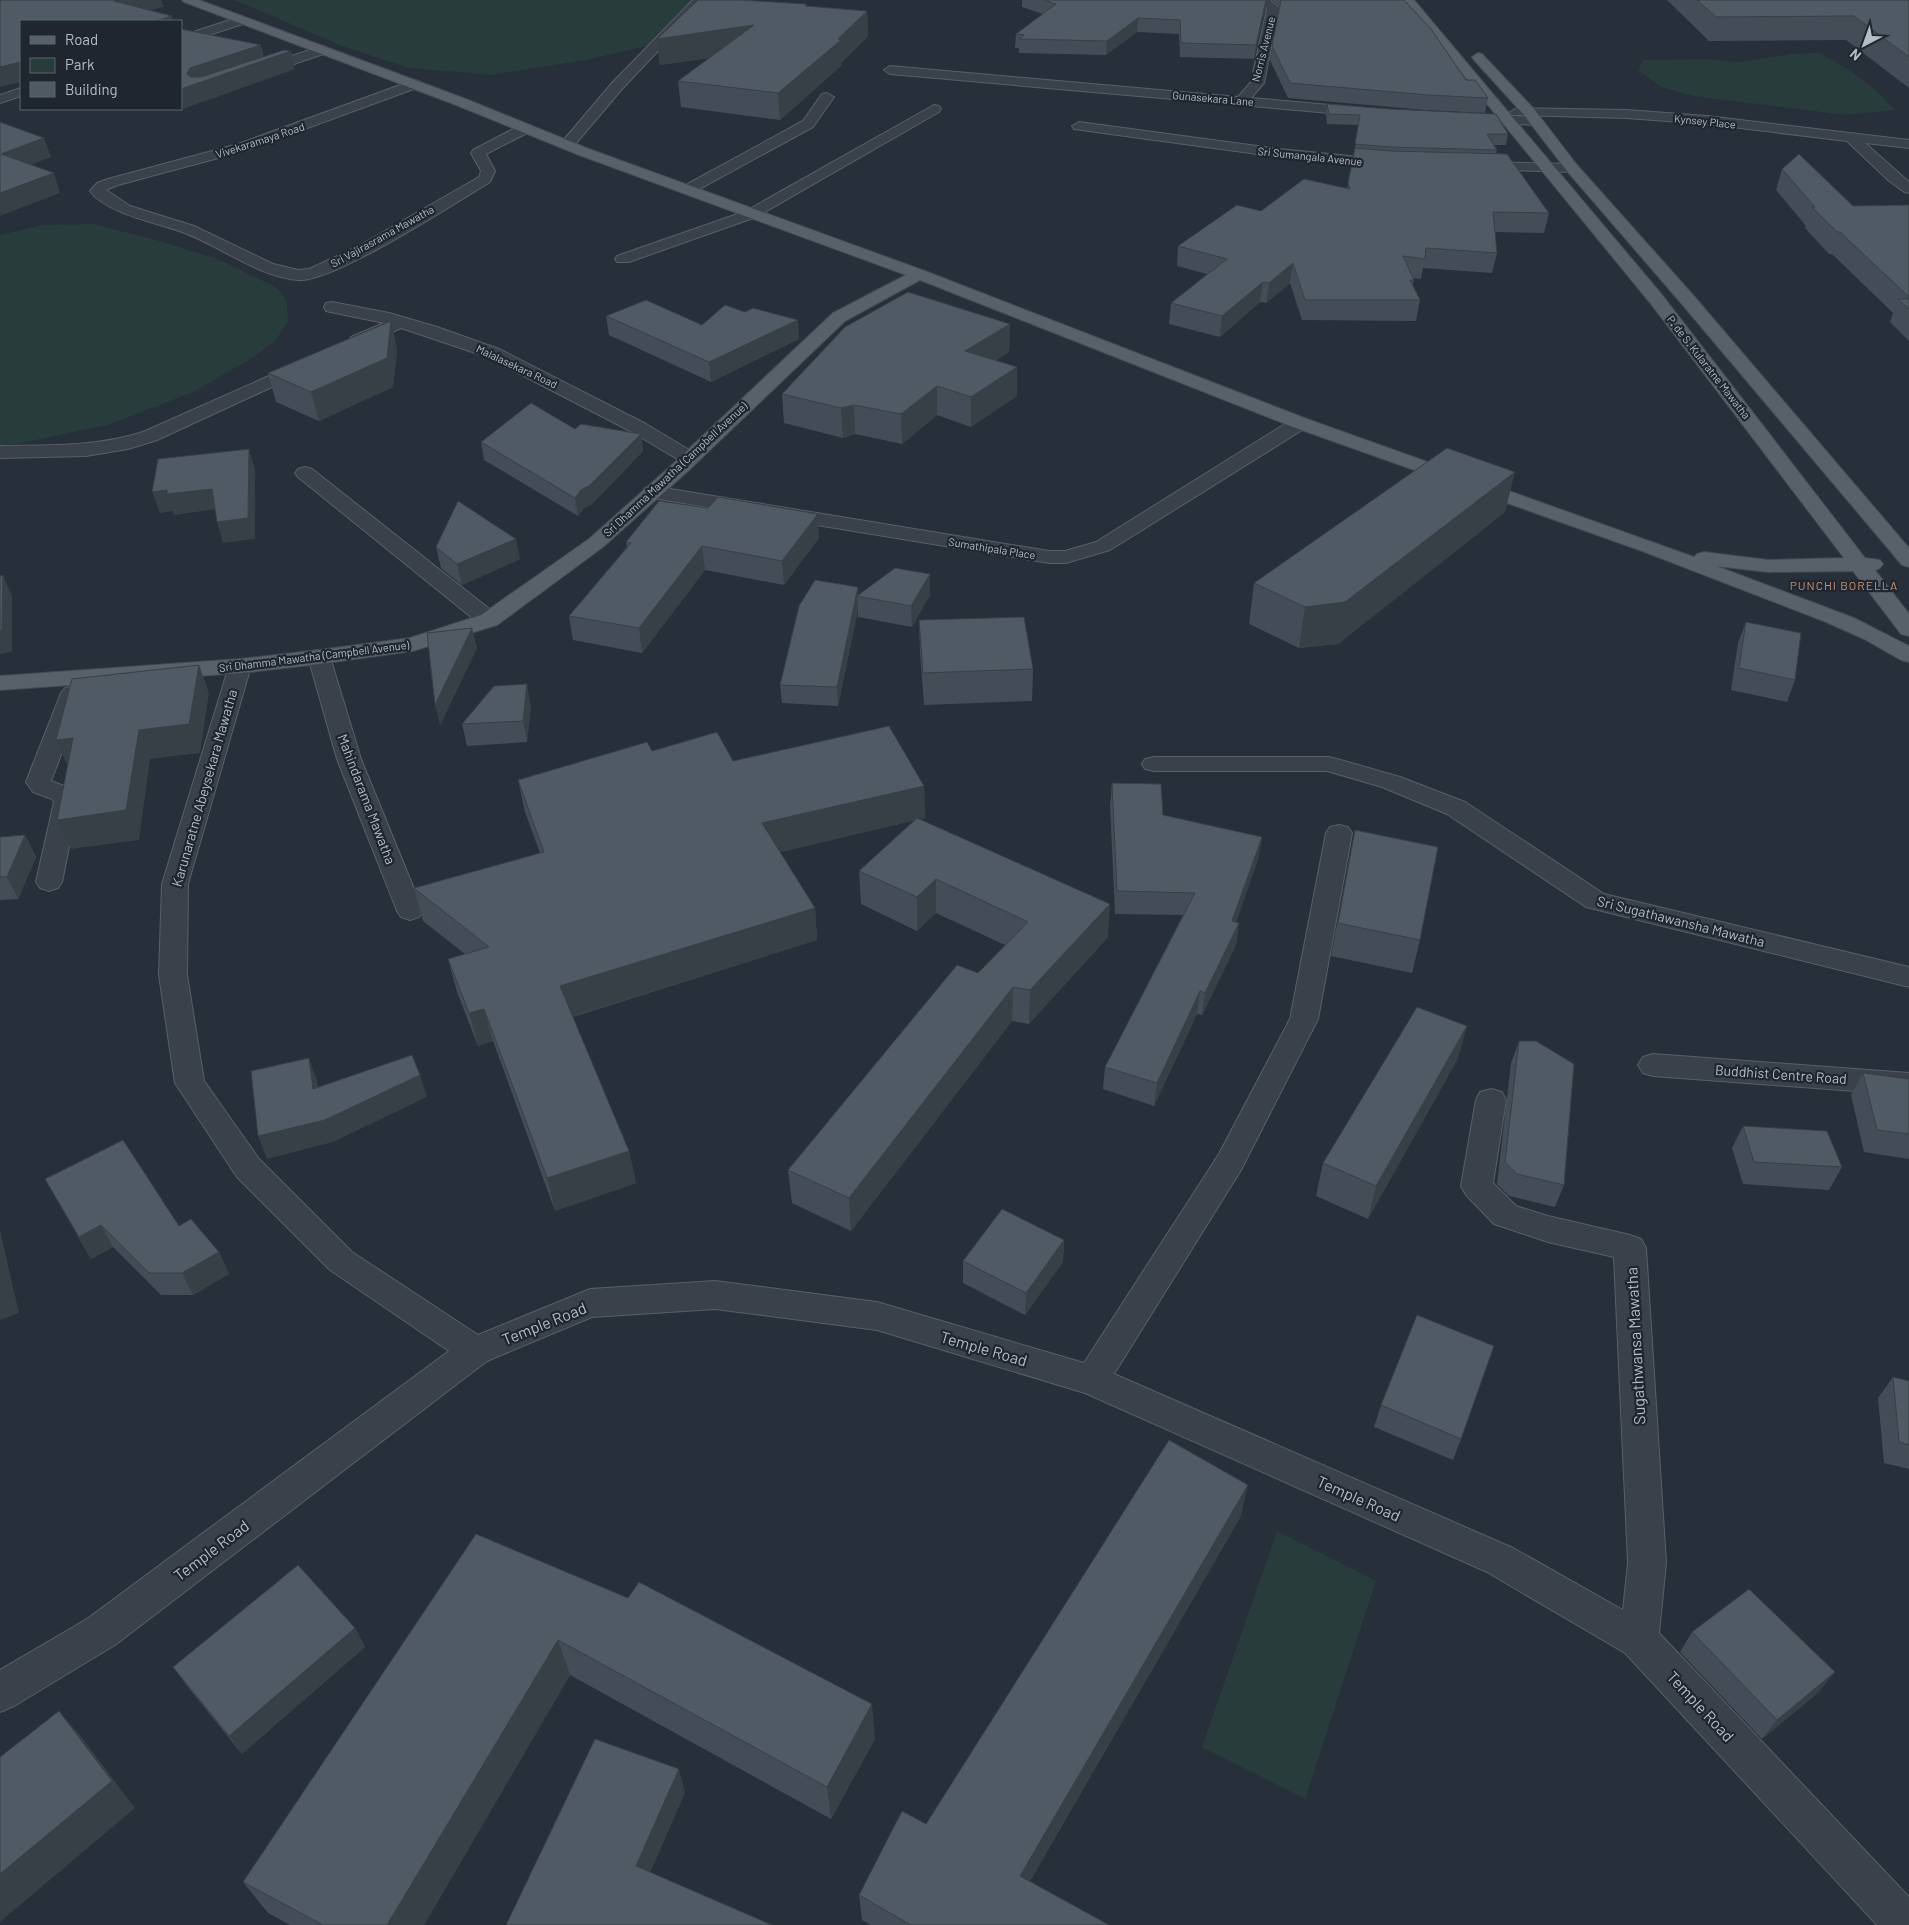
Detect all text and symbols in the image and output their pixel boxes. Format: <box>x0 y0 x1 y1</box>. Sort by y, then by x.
street label: Norris Avenue <box>1249 15 1277 83</box>
legend <box>20 20 182 110</box>
north arrow <box>1839 20 1889 70</box>
text: Road <box>65 30 98 48</box>
text: N <box>1846 46 1864 65</box>
text: Park <box>65 55 95 73</box>
text: Building <box>65 80 118 98</box>
street label: Gunasekara Lane <box>1172 88 1254 108</box>
street label: Kynsey Place <box>1673 111 1737 131</box>
street label: Vivekaramaya Road <box>214 120 306 160</box>
street label: Sri Sumangala Avenue <box>1257 144 1363 168</box>
street label: Sri Vajirasrama Mawatha <box>328 202 436 270</box>
street label: P. de S. Kularatne Mawatha <box>1665 313 1753 421</box>
street label: Malalasekara Road <box>474 341 560 391</box>
street label: Sri Dhamma Mawatha (Campbell Avenue) <box>601 399 750 539</box>
street label: Sumathipala Place <box>948 535 1037 561</box>
district label: PUNCHI BORELLA <box>1790 578 1898 592</box>
street label: Sri Dhamma Mawatha (Campbell Avenue) <box>218 638 410 674</box>
street label: Karunaratne Abeysekara Mawatha <box>168 687 240 889</box>
street label: Mahindarama Mawatha <box>334 731 400 867</box>
street label: Sri Sugathawansha Mawatha <box>1595 892 1767 950</box>
street label: Buddhist Centre Road <box>1715 1061 1847 1087</box>
street label: Sugathwansa Mawatha <box>1621 1267 1649 1425</box>
street label: Temple Road <box>499 1297 589 1349</box>
street label: Temple Road <box>938 1327 1030 1369</box>
street label: Temple Road <box>1314 1471 1404 1525</box>
street label: Temple Road <box>170 1516 252 1584</box>
street label: Temple Road <box>1664 1667 1738 1745</box>

